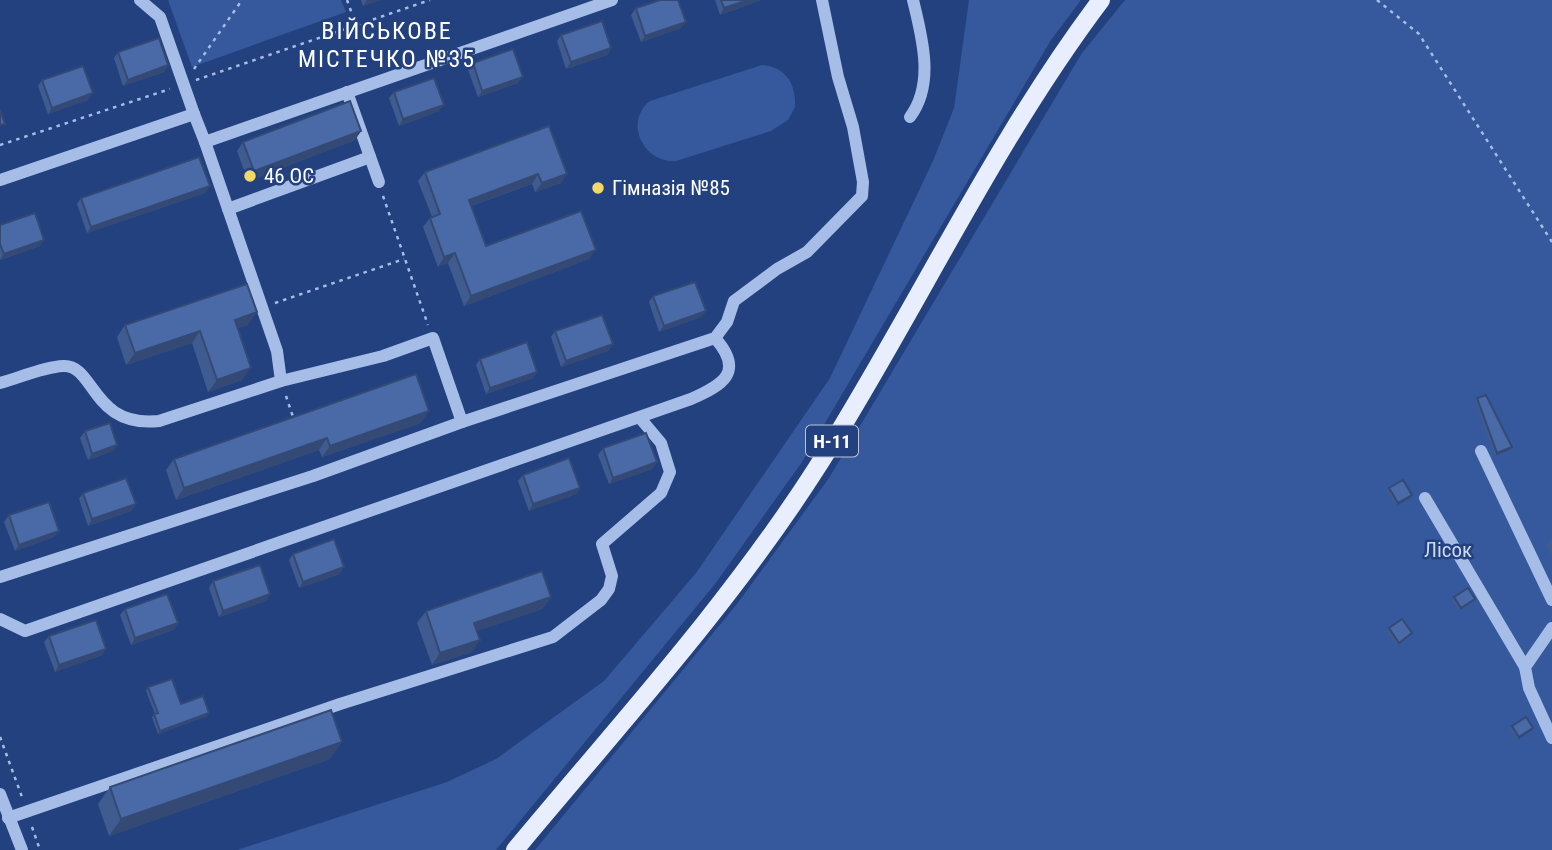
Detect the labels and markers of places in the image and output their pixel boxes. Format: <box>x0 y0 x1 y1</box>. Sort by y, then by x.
place label: 46 ОС <box>264 164 314 188</box>
marker: 46 ОС <box>242 168 258 184</box>
place label: Гімназія №85 <box>612 176 730 200</box>
marker: Гімназія №85 <box>590 180 606 196</box>

